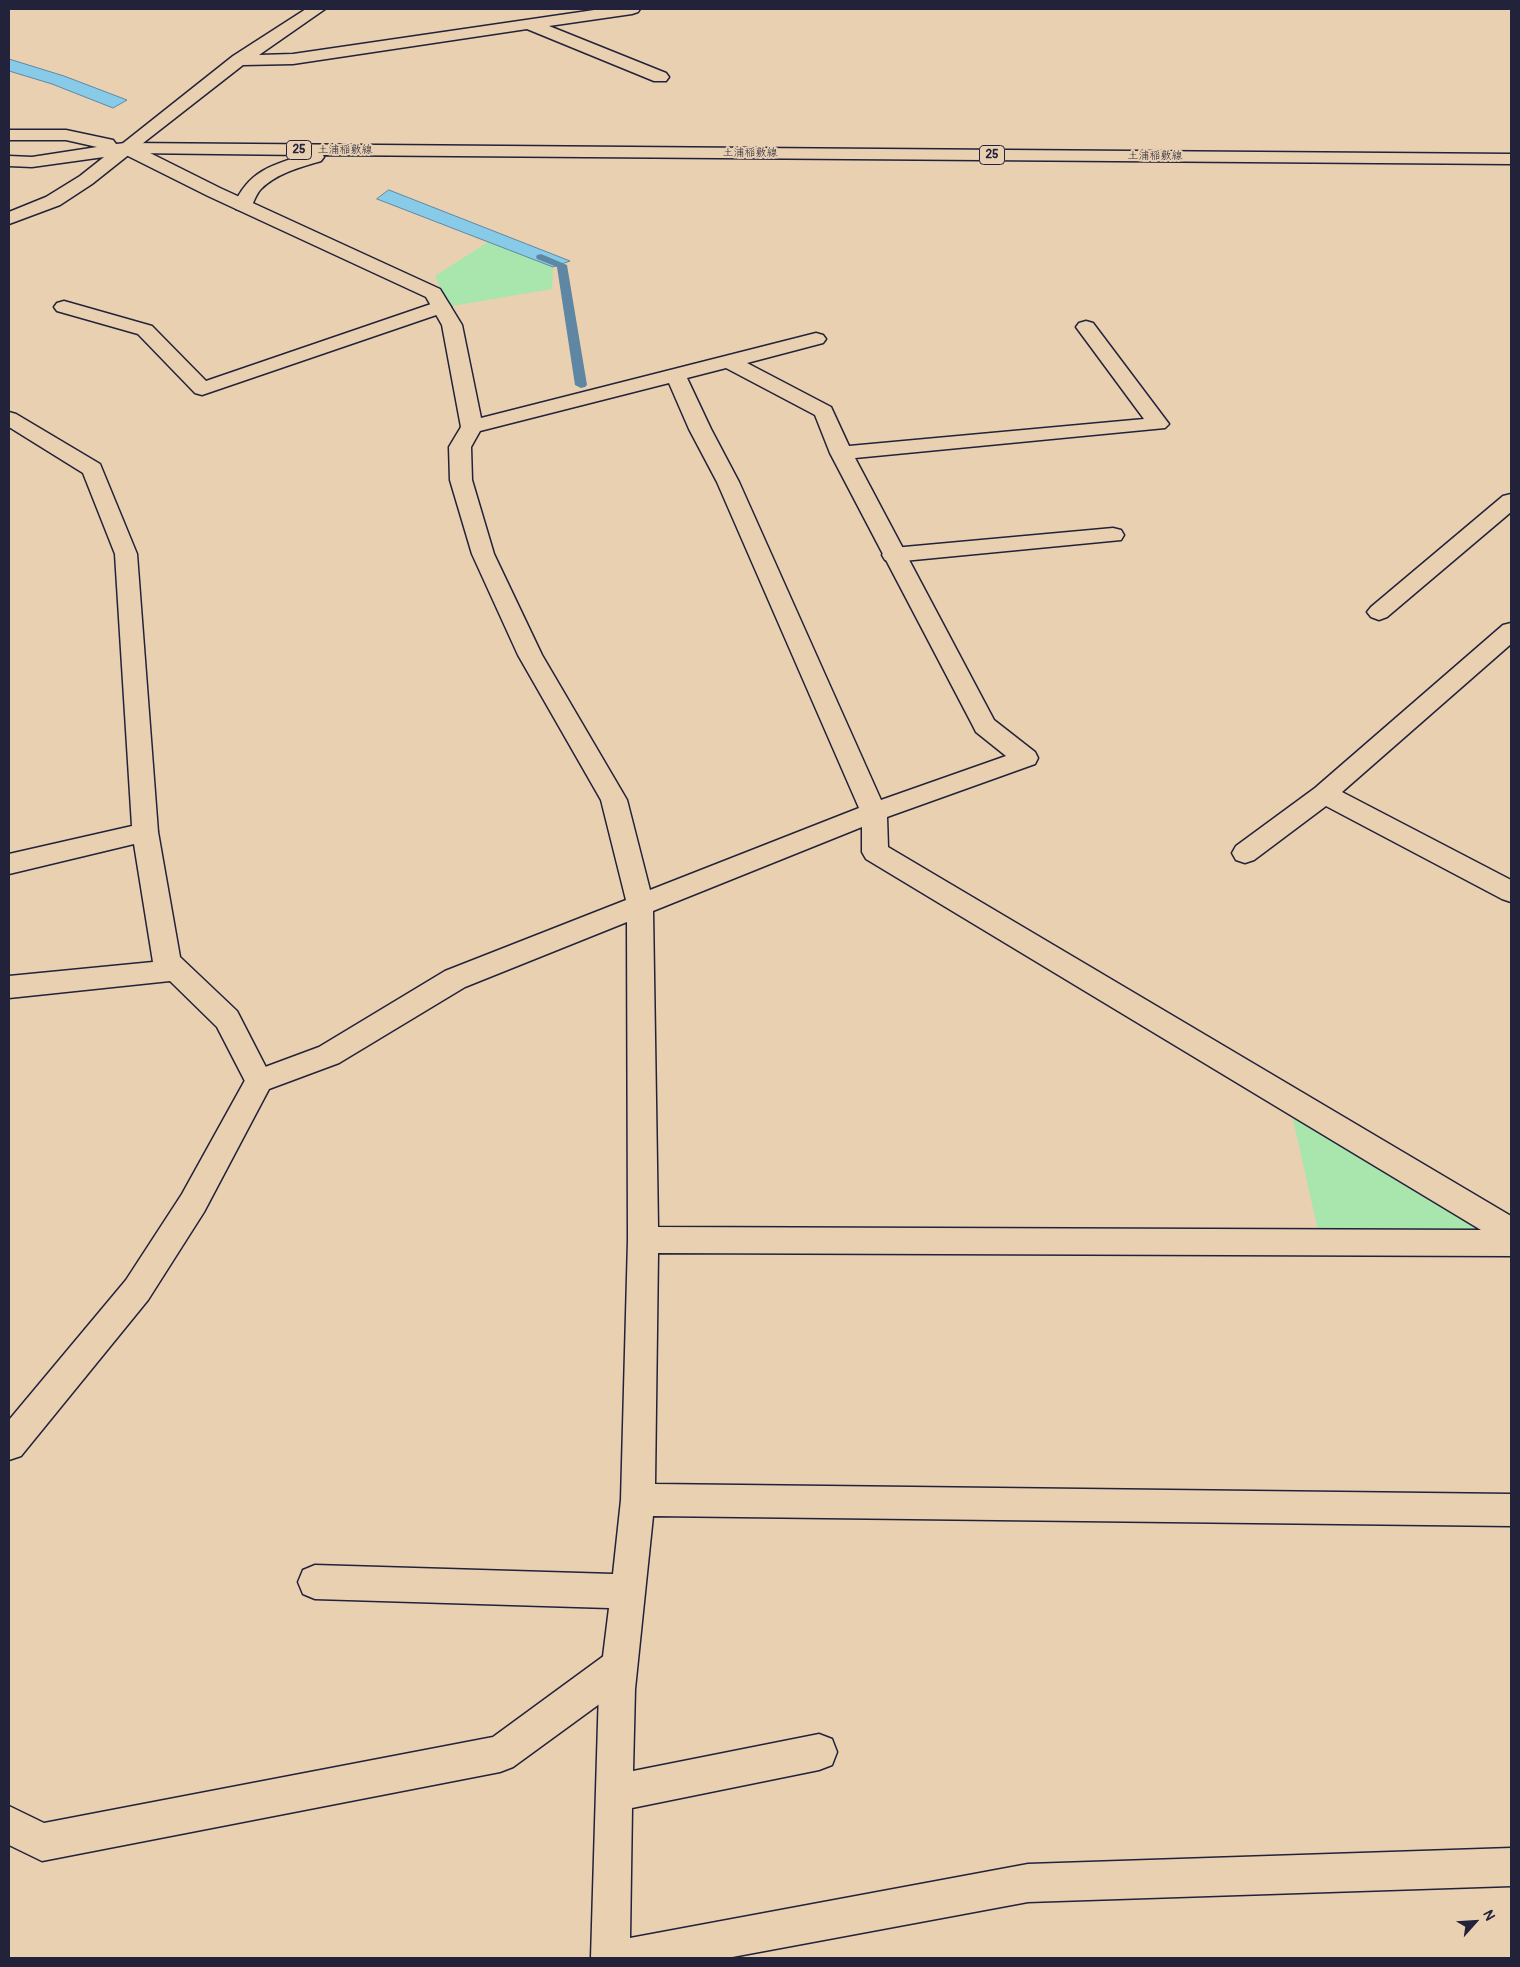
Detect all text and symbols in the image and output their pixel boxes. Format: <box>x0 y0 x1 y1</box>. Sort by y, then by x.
road number: 25 <box>286 140 312 160</box>
street label: 土浦稲敷線 <box>318 143 372 157</box>
street label: 土浦稲敷線 <box>723 146 777 160</box>
road number: 25 <box>980 146 1004 164</box>
street label: 土浦稲敷線 <box>1128 149 1182 163</box>
north arrow <box>1450 1897 1500 1947</box>
text: N <box>1479 1907 1499 1923</box>

